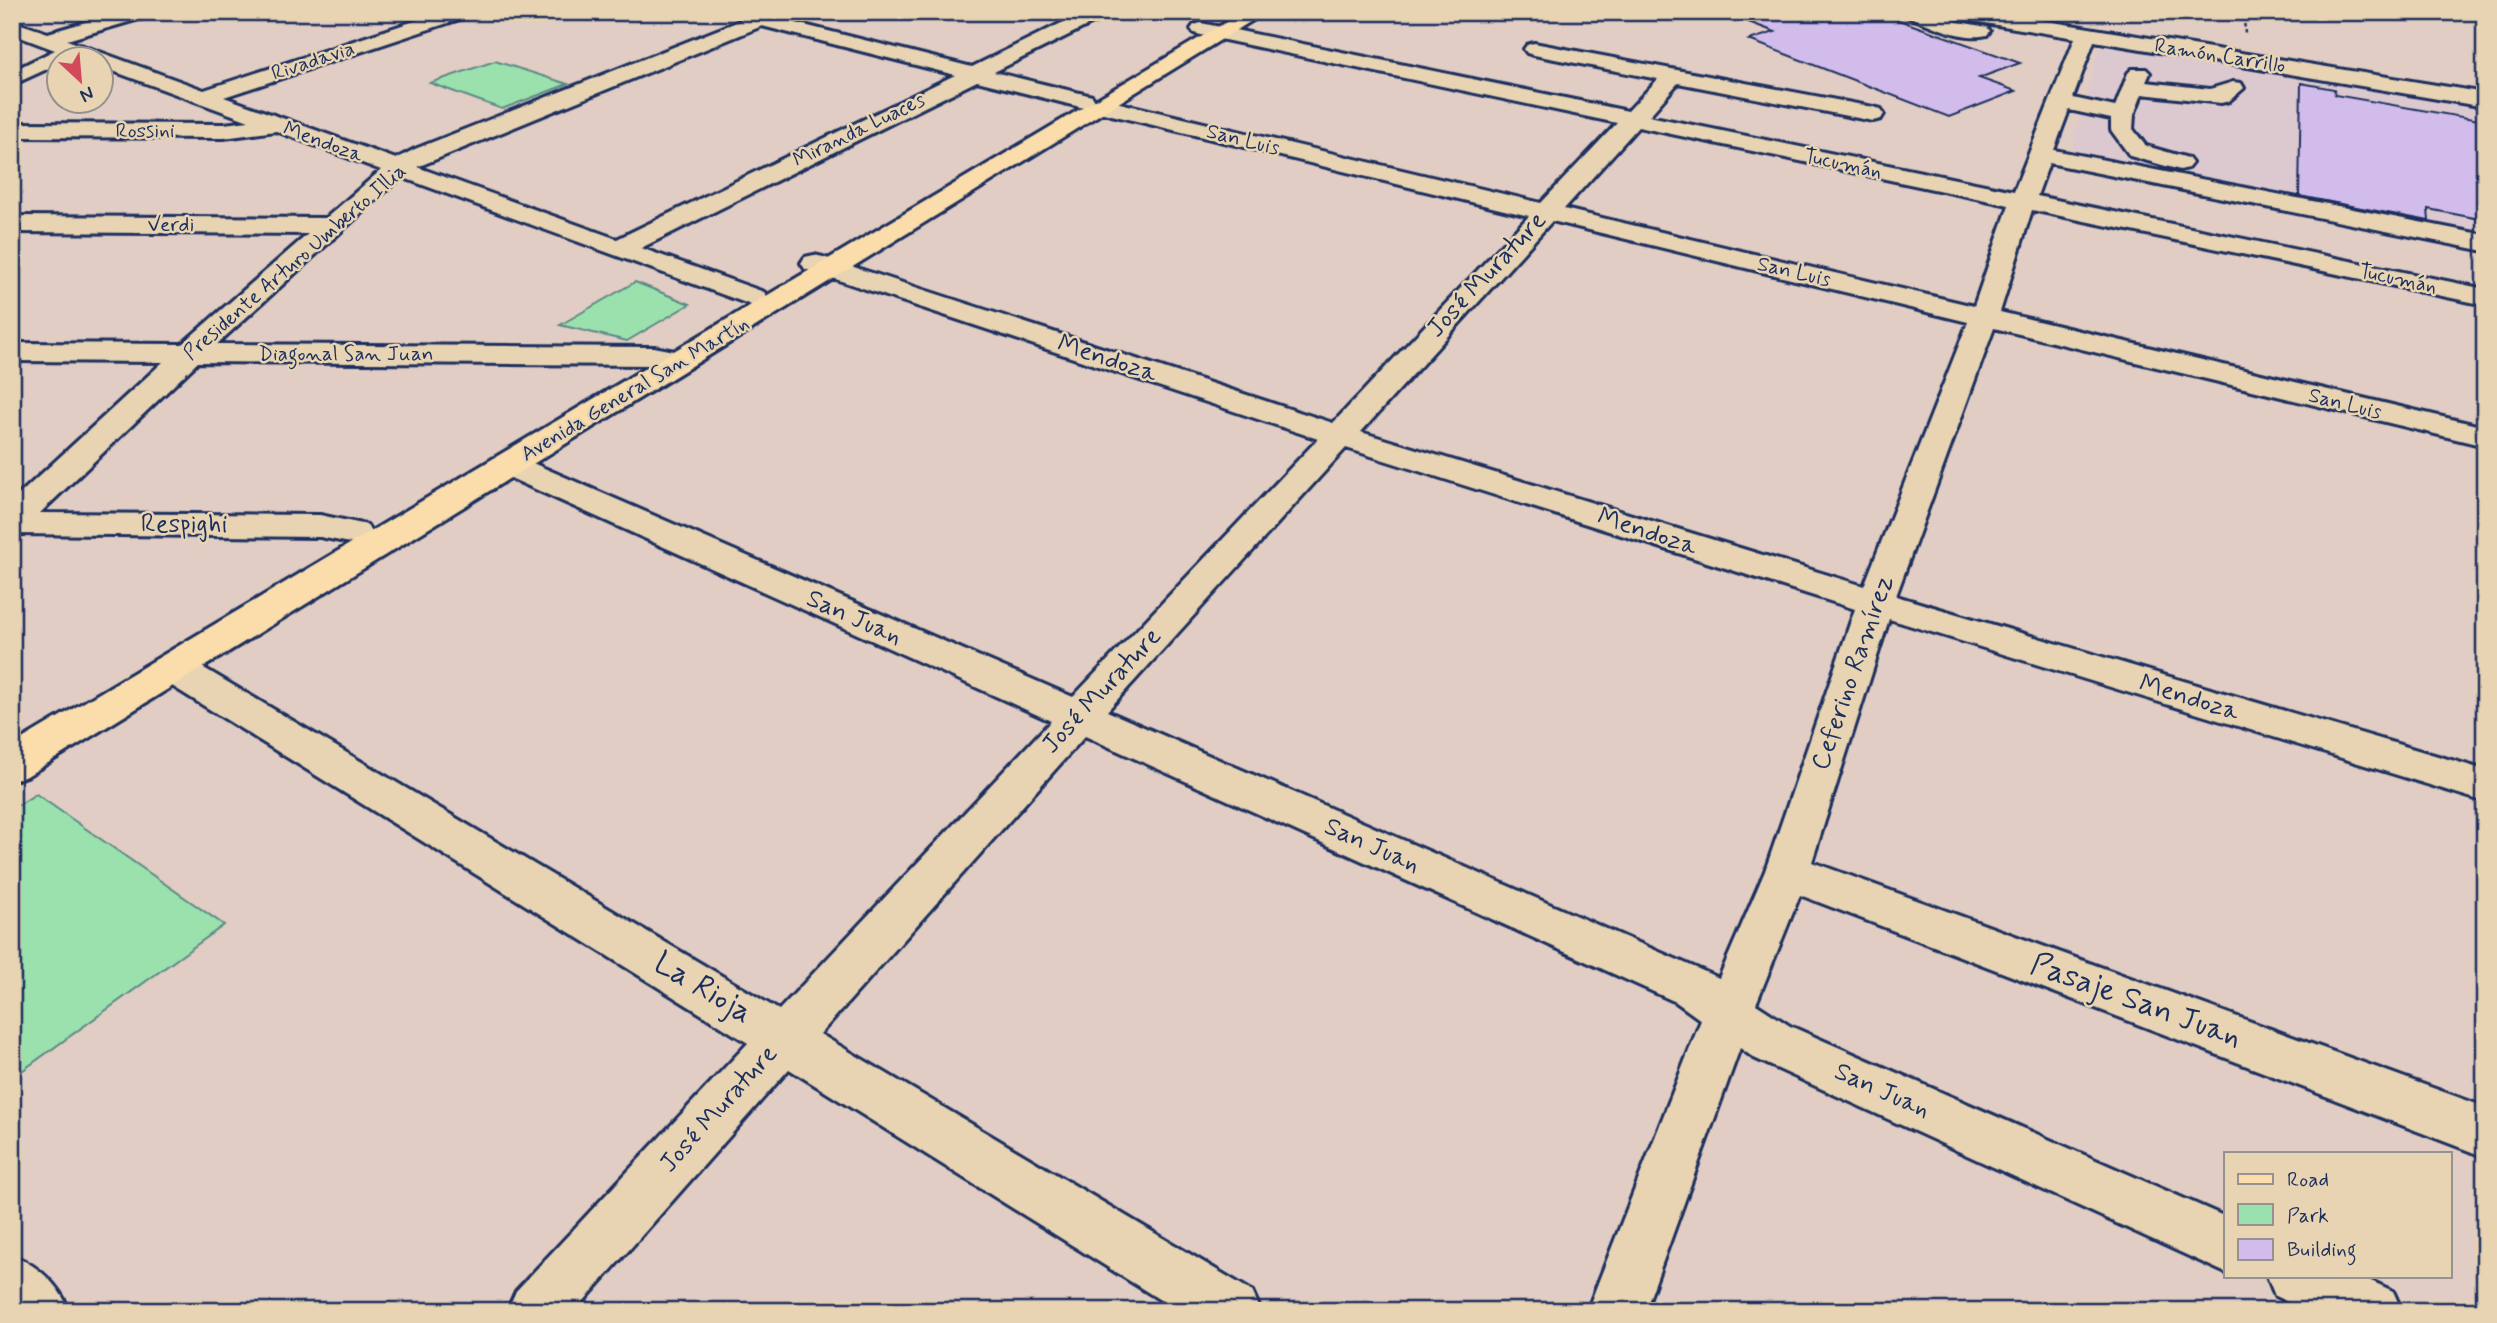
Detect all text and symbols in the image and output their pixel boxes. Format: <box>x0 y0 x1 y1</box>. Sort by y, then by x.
street label: Ramón Carrillo <box>2153 32 2287 80</box>
street label: Rivadavia <box>268 34 358 88</box>
north arrow <box>46 46 116 116</box>
text: N <box>76 80 98 108</box>
street label: Miranda Luaces <box>788 86 930 174</box>
street label: Mendoza <box>279 115 367 169</box>
street label: Rossini <box>115 117 175 145</box>
street label: San Luis <box>1203 117 1283 163</box>
street label: Tucumán <box>1801 142 1885 186</box>
street label: Presidente Arturo Umberto Illia <box>177 157 413 367</box>
street label: José Murature <box>1420 204 1554 345</box>
street label: Verdi <box>148 211 194 239</box>
street label: San Luis <box>1755 250 1833 294</box>
street label: Tucumán <box>2356 257 2440 301</box>
street label: Avenida General San Martín <box>516 310 754 468</box>
street label: Mendoza <box>1053 327 1162 391</box>
street label: Diagonal San Juan <box>258 340 434 370</box>
street label: San Luis <box>2305 381 2385 427</box>
street label: Mendoza <box>1593 500 1702 564</box>
street label: Respighi <box>141 508 227 542</box>
street label: Ceferino Ramírez <box>1804 571 1902 775</box>
street label: San Juan <box>801 582 907 654</box>
street label: José Murature <box>1035 620 1169 761</box>
street label: Mendoza <box>2135 667 2244 729</box>
street label: San Juan <box>1319 810 1425 882</box>
street label: La Rioja <box>646 942 760 1034</box>
street label: Pasaje San Juan <box>2025 943 2247 1059</box>
street label: José Murature <box>653 1038 786 1180</box>
street label: San Juan <box>1829 1055 1935 1127</box>
legend <box>2224 1152 2452 1278</box>
text: Road <box>2287 1166 2329 1194</box>
text: Park <box>2287 1202 2329 1230</box>
text: Building <box>2287 1236 2357 1266</box>

